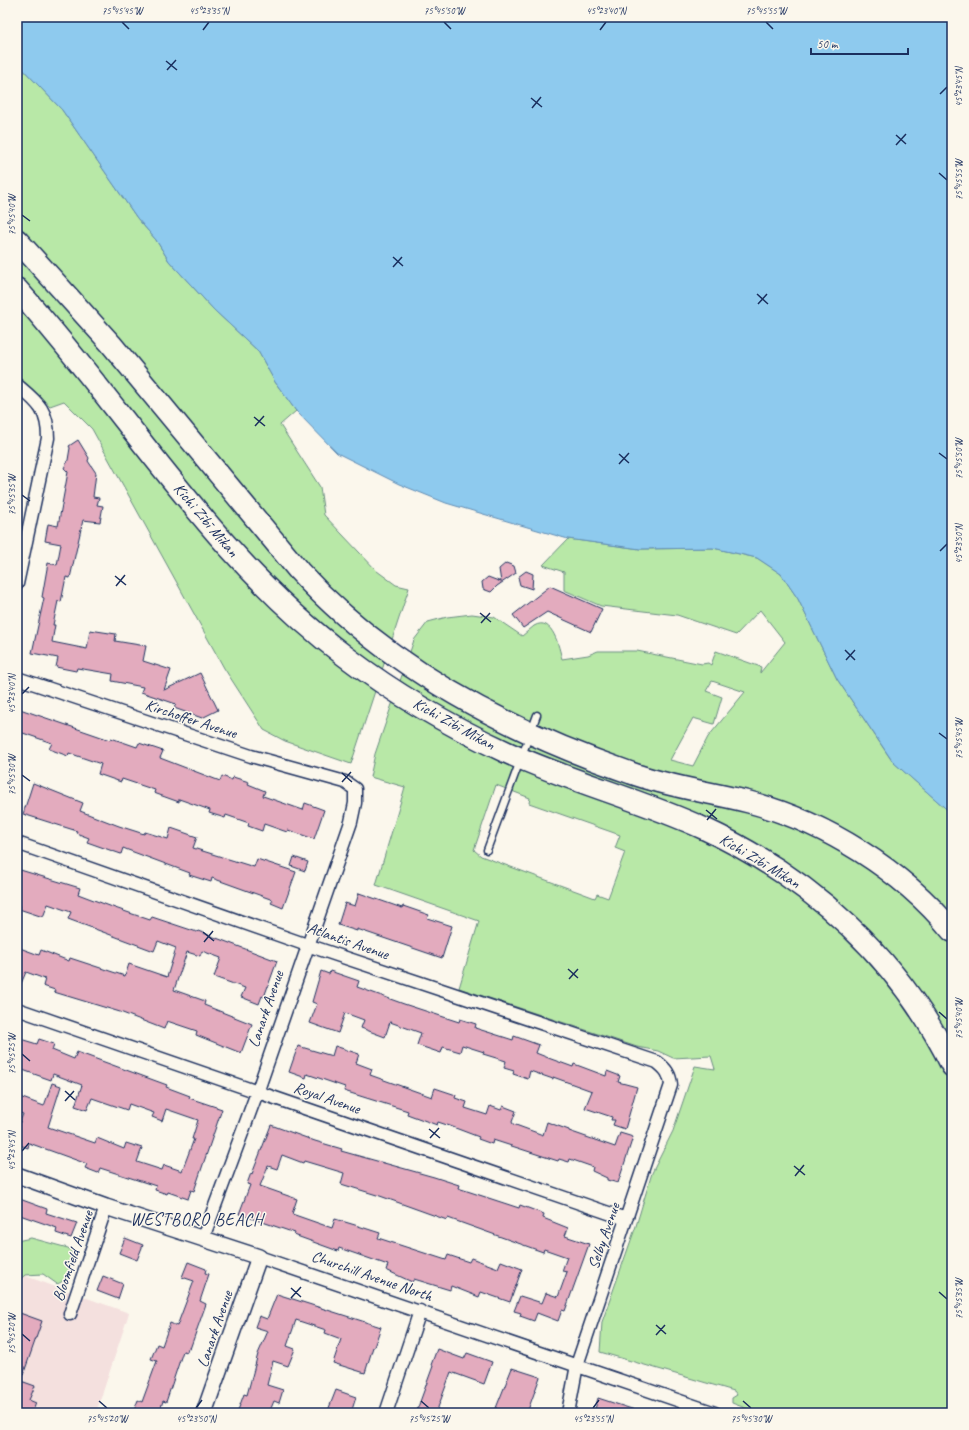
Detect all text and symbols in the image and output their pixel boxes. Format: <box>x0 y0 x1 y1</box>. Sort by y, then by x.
text: 75°45'45"W <box>102 4 144 17</box>
text: 45°23'35"N <box>189 4 231 17</box>
text: 75°45'50"W <box>424 4 466 17</box>
text: 45°23'40"N <box>586 4 628 17</box>
text: 75°45'55"W <box>746 4 788 17</box>
scale bar <box>811 30 908 56</box>
text: 50 m <box>817 36 839 52</box>
text: 45°23'45"N <box>952 65 965 107</box>
text: 75°45'55"W <box>952 158 965 200</box>
text: 75°45'40"W <box>5 193 18 235</box>
text: 75°45'50"W <box>952 437 965 479</box>
text: 75°45'35"W <box>5 473 18 515</box>
street label: Kichi Zībī Mīkan <box>169 479 243 562</box>
text: 45°23'50"N <box>952 522 965 564</box>
text: 45°23'40"N <box>5 672 18 714</box>
street label: Kichi Zībī Mīkan <box>410 693 499 755</box>
street label: Kirchoffer Avenue <box>143 695 241 744</box>
text: 75°45'45"W <box>952 717 965 759</box>
text: 75°45'30"W <box>5 753 18 795</box>
street label: Kichi Zībī Mīkan <box>716 829 805 893</box>
street label: Atlantis Avenue <box>305 918 393 965</box>
street label: Lanark Avenue <box>244 966 289 1050</box>
text: 75°45'40"W <box>952 997 965 1039</box>
text: 75°45'25"W <box>5 1032 18 1074</box>
street label: Royal Avenue <box>291 1077 365 1119</box>
text: 45°23'45"N <box>5 1129 18 1171</box>
street label: Selby Avenue <box>583 1199 625 1272</box>
street label: Bloomfield Avenue <box>48 1206 98 1304</box>
district label: WESTBORO BEACH <box>131 1209 266 1230</box>
street label: Churchill Avenue North <box>309 1246 436 1306</box>
text: 75°45'35"W <box>952 1277 965 1319</box>
street label: Lanark Avenue <box>193 1286 238 1370</box>
text: 75°45'20"W <box>5 1312 18 1354</box>
text: 75°45'20"W <box>87 1412 129 1425</box>
text: 45°23'50"N <box>176 1412 218 1425</box>
text: 75°45'25"W <box>409 1412 451 1425</box>
text: 45°23'55"N <box>573 1412 615 1425</box>
text: 75°45'30"W <box>731 1412 773 1425</box>

